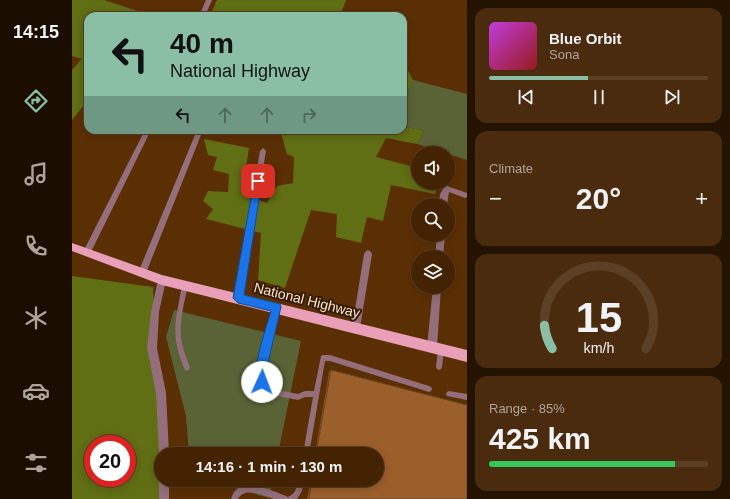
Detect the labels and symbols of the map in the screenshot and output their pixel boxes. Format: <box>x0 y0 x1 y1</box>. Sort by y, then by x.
pin <box>241 164 275 198</box>
street label: National Highway <box>252 279 362 321</box>
position arrow <box>241 361 283 403</box>
speed limit sign: 20 <box>84 435 136 487</box>

